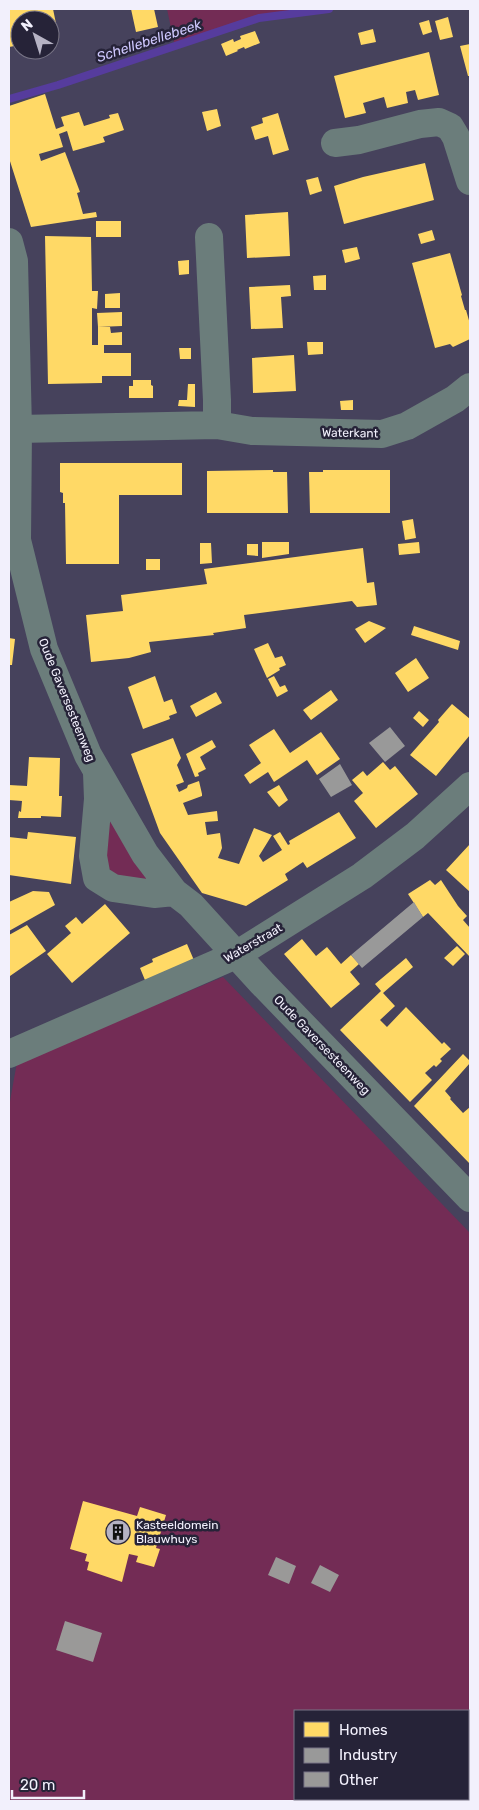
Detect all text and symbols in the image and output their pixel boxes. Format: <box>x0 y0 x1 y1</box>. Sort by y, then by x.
north arrow <box>10 10 60 60</box>
text: N <box>18 16 36 35</box>
water label: Schellebellebeek <box>94 16 204 66</box>
street label: Waterkant <box>322 426 379 440</box>
street label: Oude Gaversesteenweg <box>36 636 98 764</box>
street label: Waterstraat <box>221 921 285 965</box>
street label: Oude Gaversesteenweg <box>271 993 373 1097</box>
place label: Kasteeldomein Blauwhuys <box>136 1518 219 1546</box>
building icon: Kasteeldomein Blauwhuys <box>105 1519 131 1545</box>
legend <box>294 1710 469 1800</box>
text: Homes <box>339 1721 388 1739</box>
text: Industry <box>339 1746 398 1764</box>
scale bar <box>12 1768 85 1800</box>
text: Other <box>339 1771 379 1789</box>
text: 20 m <box>20 1776 55 1794</box>

